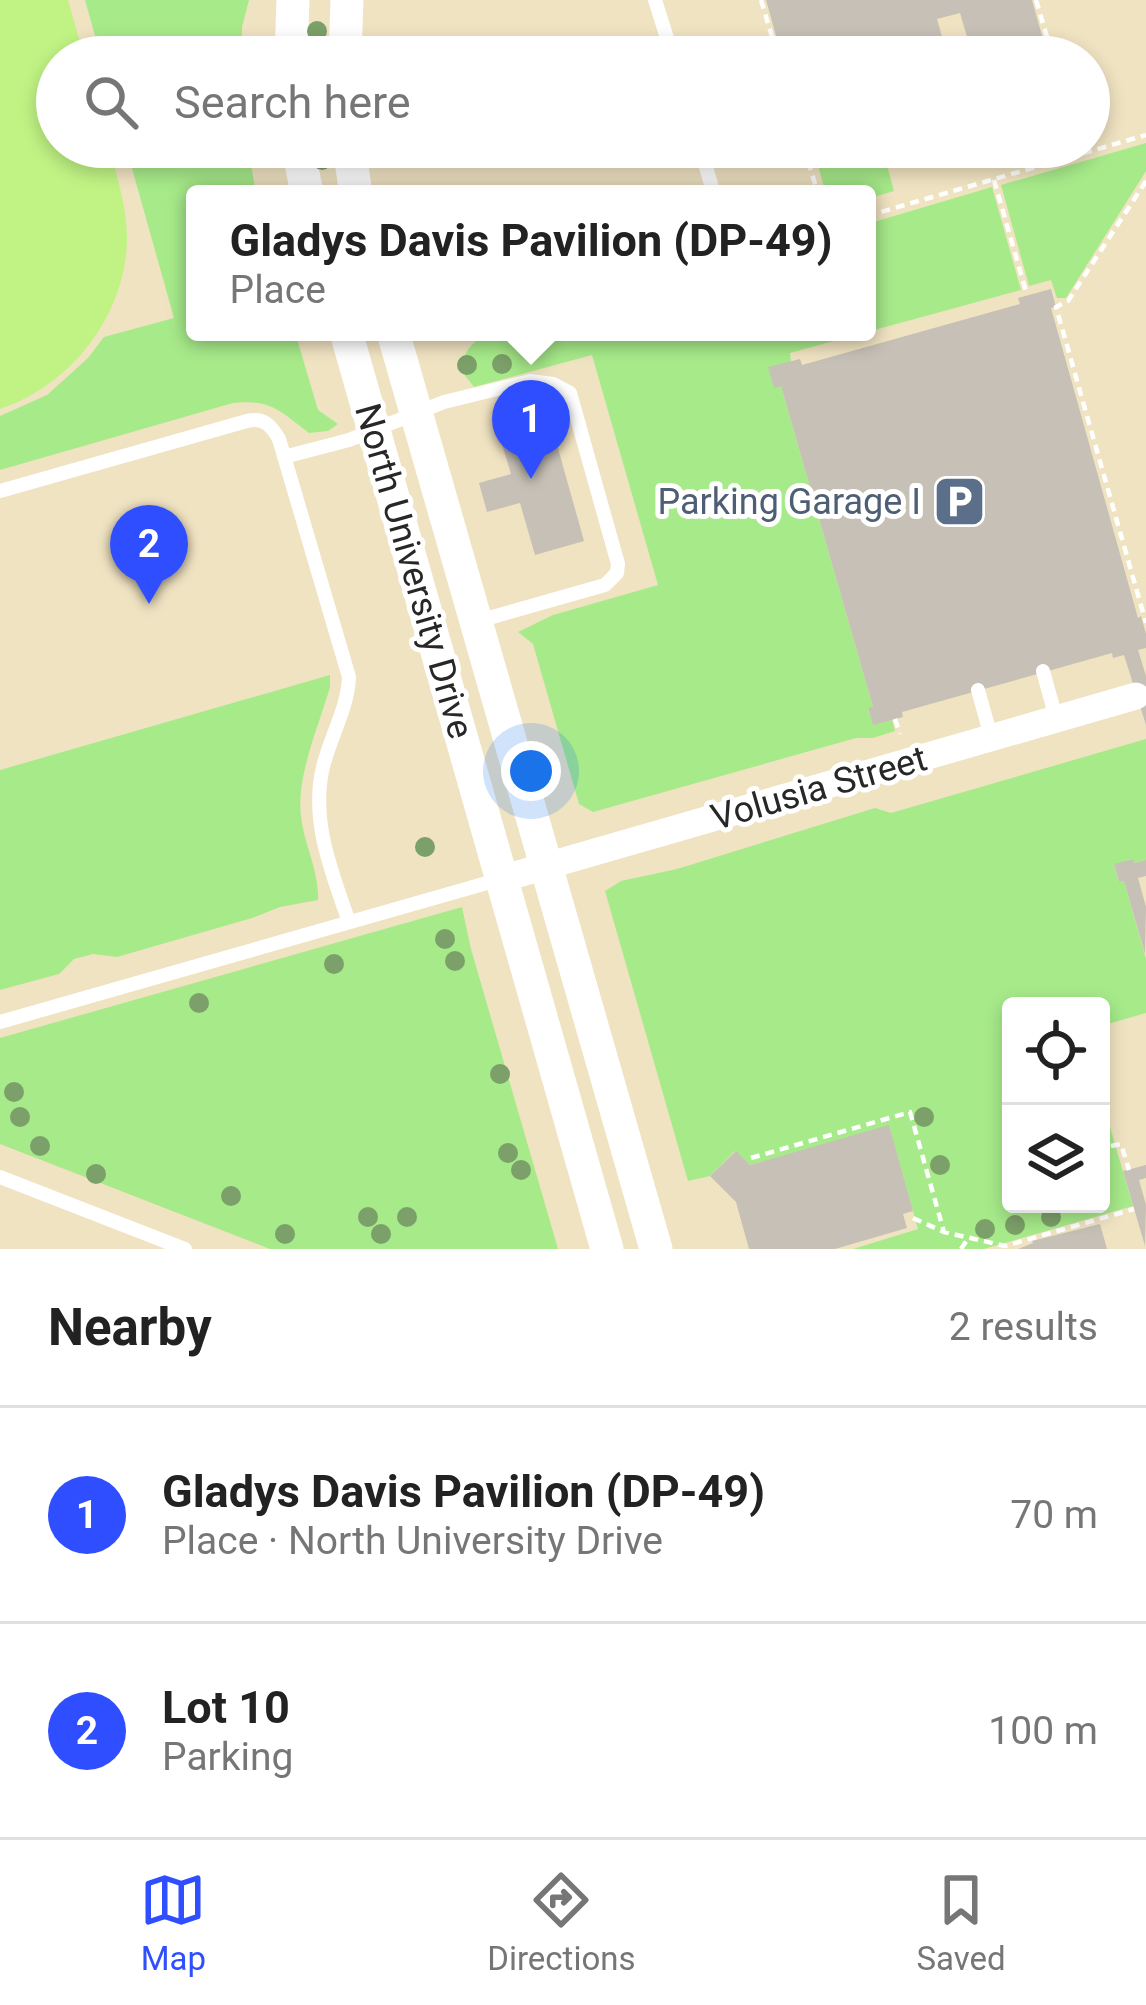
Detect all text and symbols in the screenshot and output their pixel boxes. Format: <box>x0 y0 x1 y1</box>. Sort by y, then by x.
search box <box>36 36 1110 168</box>
icon: search <box>78 69 144 135</box>
text: Search here <box>174 76 411 129</box>
popup <box>186 185 876 341</box>
text: Gladys Davis Pavilion (DP-49) <box>230 214 832 267</box>
text: Place <box>230 267 326 313</box>
pin: 1 <box>492 380 570 479</box>
street label: North University Drive <box>346 399 482 743</box>
parking icon: Parking Garage I <box>932 474 988 530</box>
place label: Parking Garage I <box>657 481 921 523</box>
pin: 2 <box>110 505 188 604</box>
street label: Volusia Street <box>706 737 932 839</box>
your location <box>501 741 561 801</box>
map controls <box>1002 997 1110 1213</box>
button: locate <box>1002 997 1110 1105</box>
button: layers <box>1002 1105 1110 1213</box>
text: Nearby <box>48 1298 212 1357</box>
text: 2 results <box>949 1304 1098 1350</box>
text: Gladys Davis Pavilion (DP-49) <box>162 1465 765 1518</box>
text: 1 <box>76 1492 98 1538</box>
text: 70 m <box>1010 1492 1098 1538</box>
text: Place · North University Drive <box>162 1518 663 1564</box>
text: Lot 10 <box>162 1681 290 1734</box>
text: 2 <box>76 1708 98 1754</box>
text: 100 m <box>988 1708 1098 1754</box>
text: Parking <box>162 1734 294 1780</box>
tab: Map <box>140 1867 206 1978</box>
tab: Directions <box>487 1867 636 1978</box>
tab: Saved <box>916 1867 1006 1978</box>

